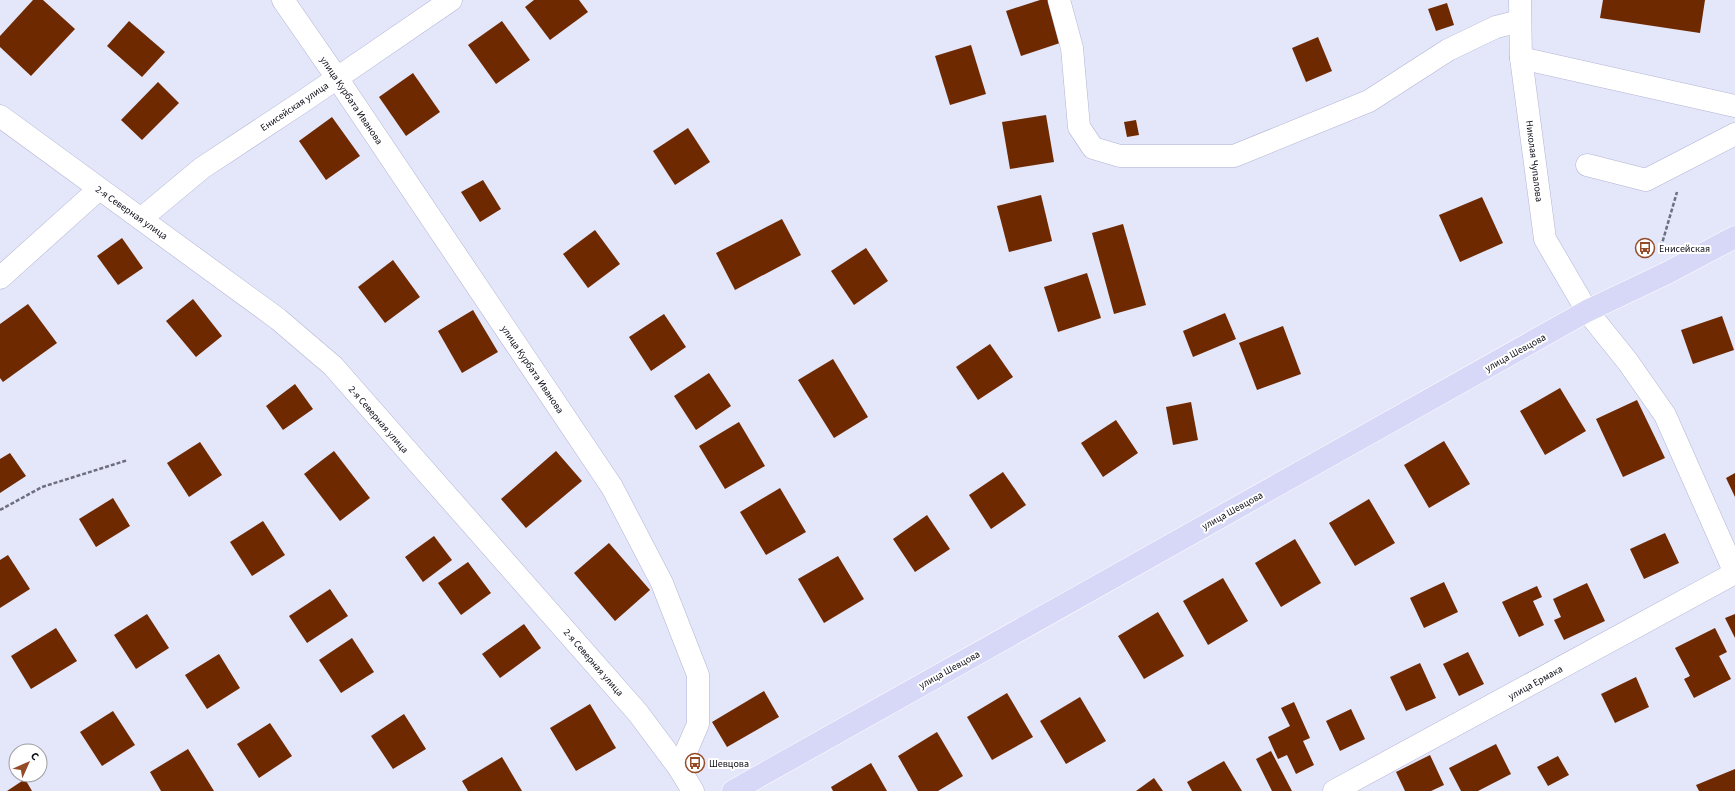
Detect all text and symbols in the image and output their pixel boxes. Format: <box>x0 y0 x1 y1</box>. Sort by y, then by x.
street label: улица Курбата Иванова <box>316 54 386 147</box>
street label: Енисейская улица <box>258 79 331 135</box>
street label: Николая Чупалова <box>1522 120 1546 203</box>
street label: 2-я Северная улица <box>92 183 170 243</box>
bus stop icon: Енисейская <box>1634 237 1656 259</box>
place label: Енисейская <box>1659 242 1710 256</box>
street label: улица Курбата Иванова <box>497 323 567 416</box>
street label: улица Шевцова <box>1482 330 1549 376</box>
street label: 2-я Северная улица <box>345 383 412 456</box>
street label: улица Шевцова <box>1199 488 1266 534</box>
street label: 2-я Северная улица <box>560 626 627 699</box>
street label: улица Шевцова <box>916 647 983 693</box>
street label: улица Ермака <box>1506 662 1565 704</box>
north arrow <box>8 743 48 783</box>
text: С <box>27 749 43 764</box>
bus stop icon: Шевцова <box>684 752 706 774</box>
place label: Шевцова <box>709 757 749 771</box>

